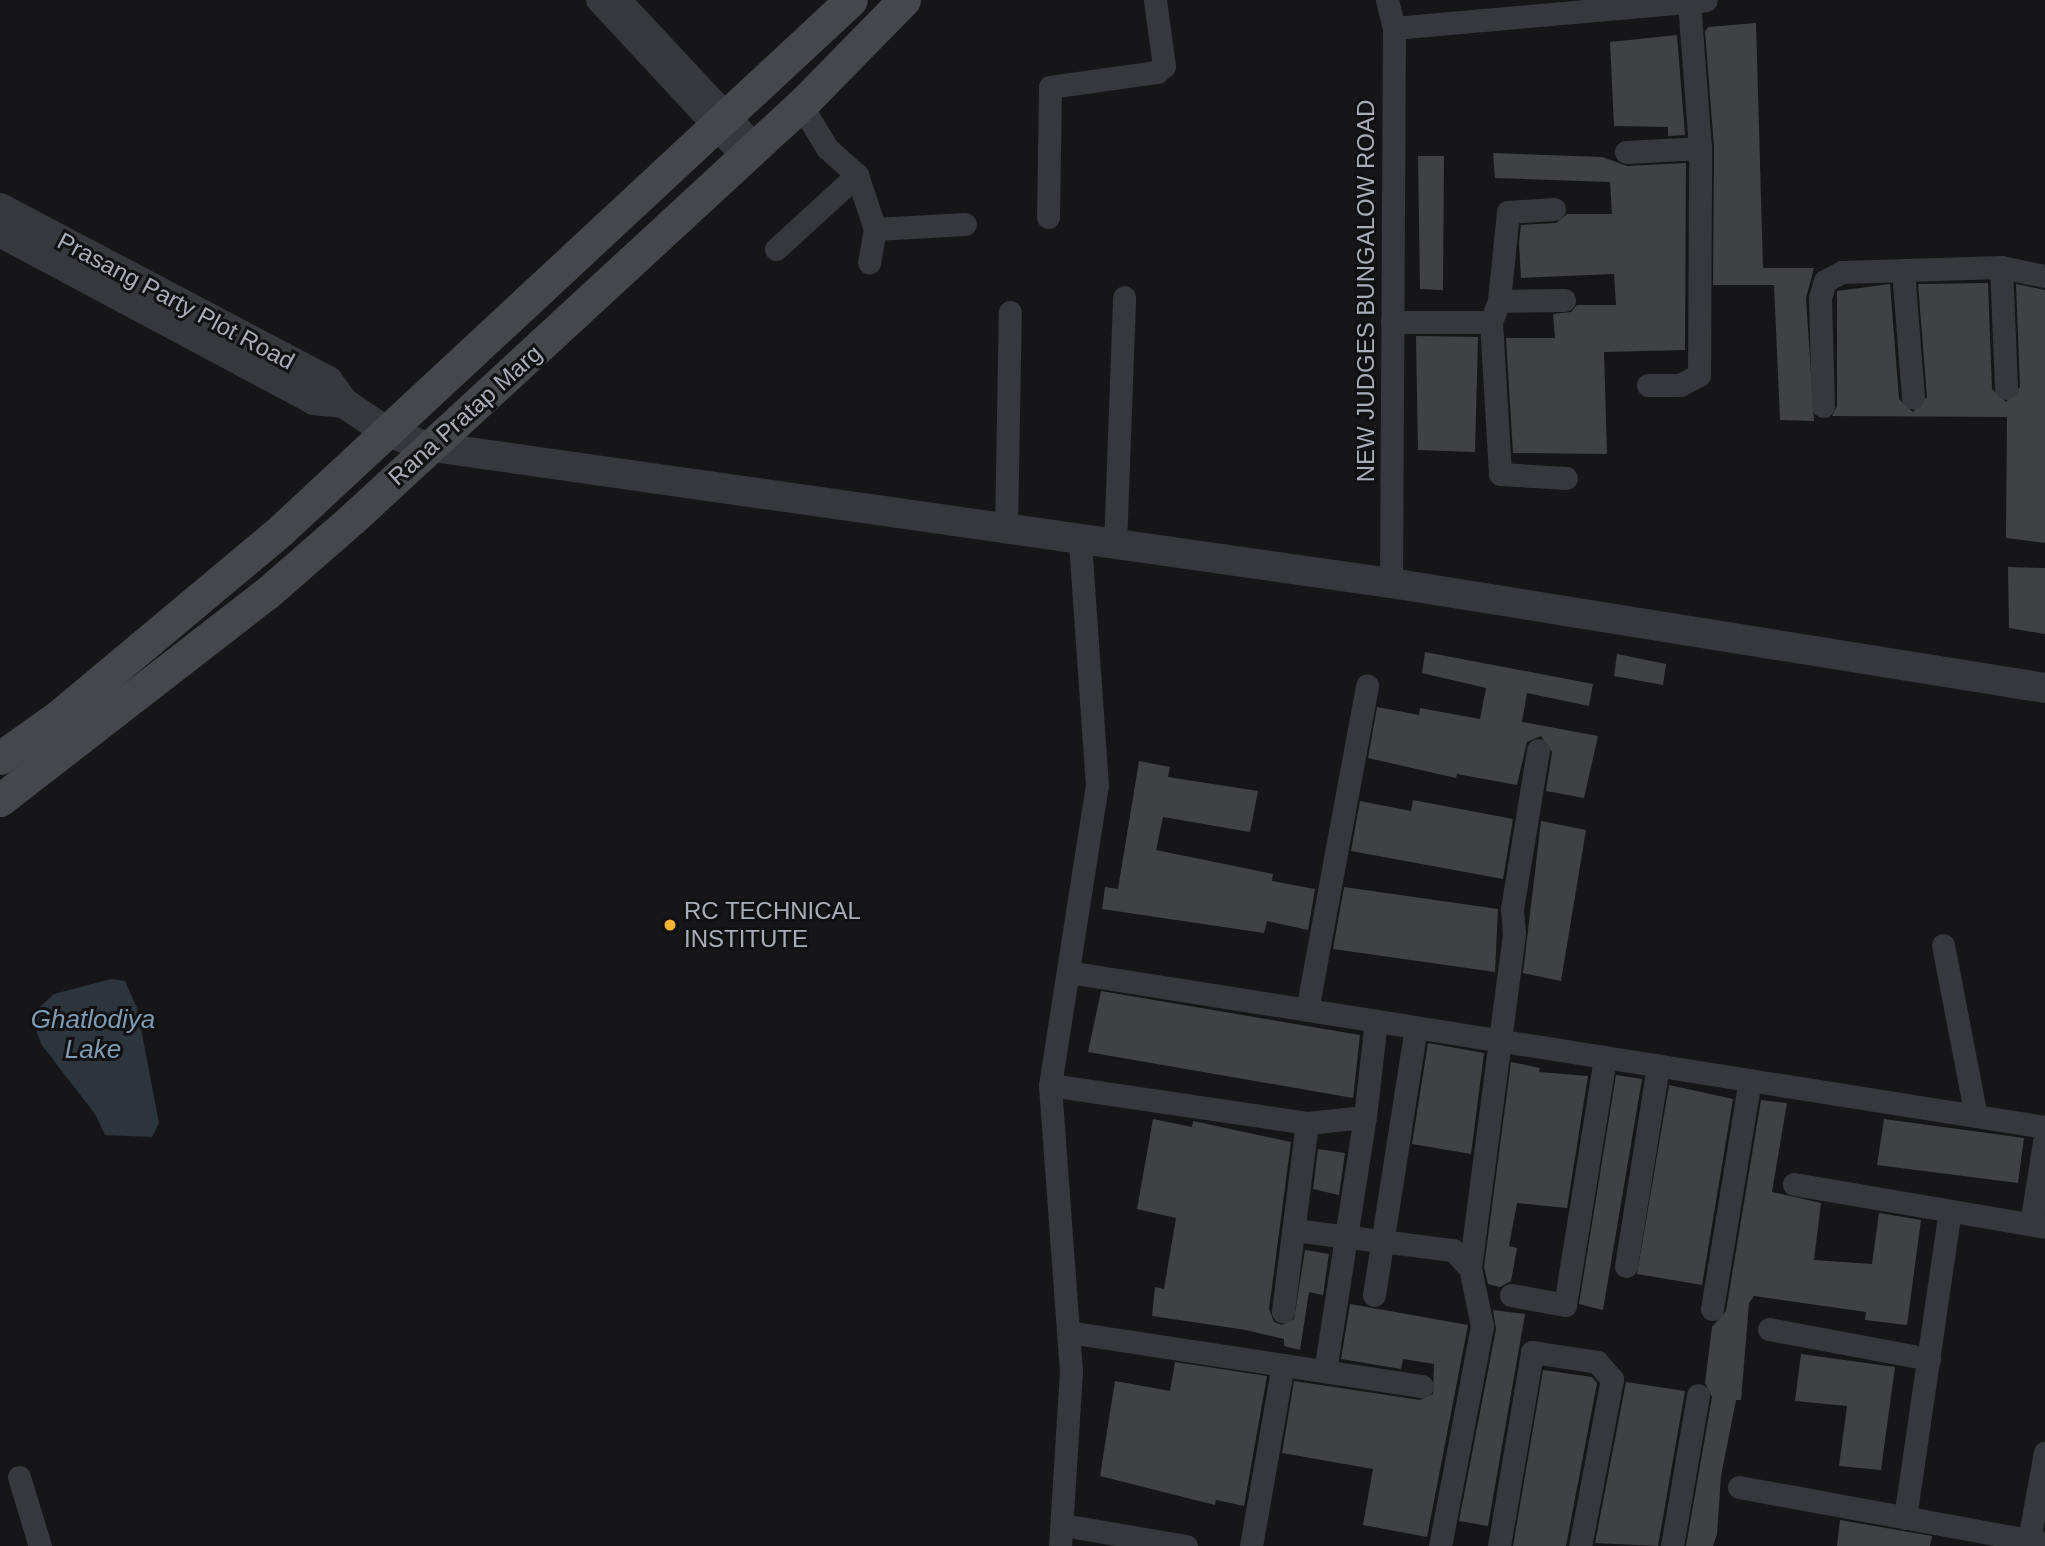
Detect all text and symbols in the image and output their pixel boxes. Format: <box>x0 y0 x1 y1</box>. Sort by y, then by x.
street label: NEW JUDGES BUNGALOW ROAD <box>1352 100 1380 482</box>
street label: Prasang Party Plot Road <box>53 226 299 376</box>
street label: Rana Pratap Marg <box>382 339 548 491</box>
place label: RC TECHNICAL INSTITUTE <box>684 897 861 953</box>
marker: RC TECHNICAL INSTITUTE <box>662 917 678 933</box>
water label: Ghatlodiya Lake <box>31 1004 155 1066</box>

